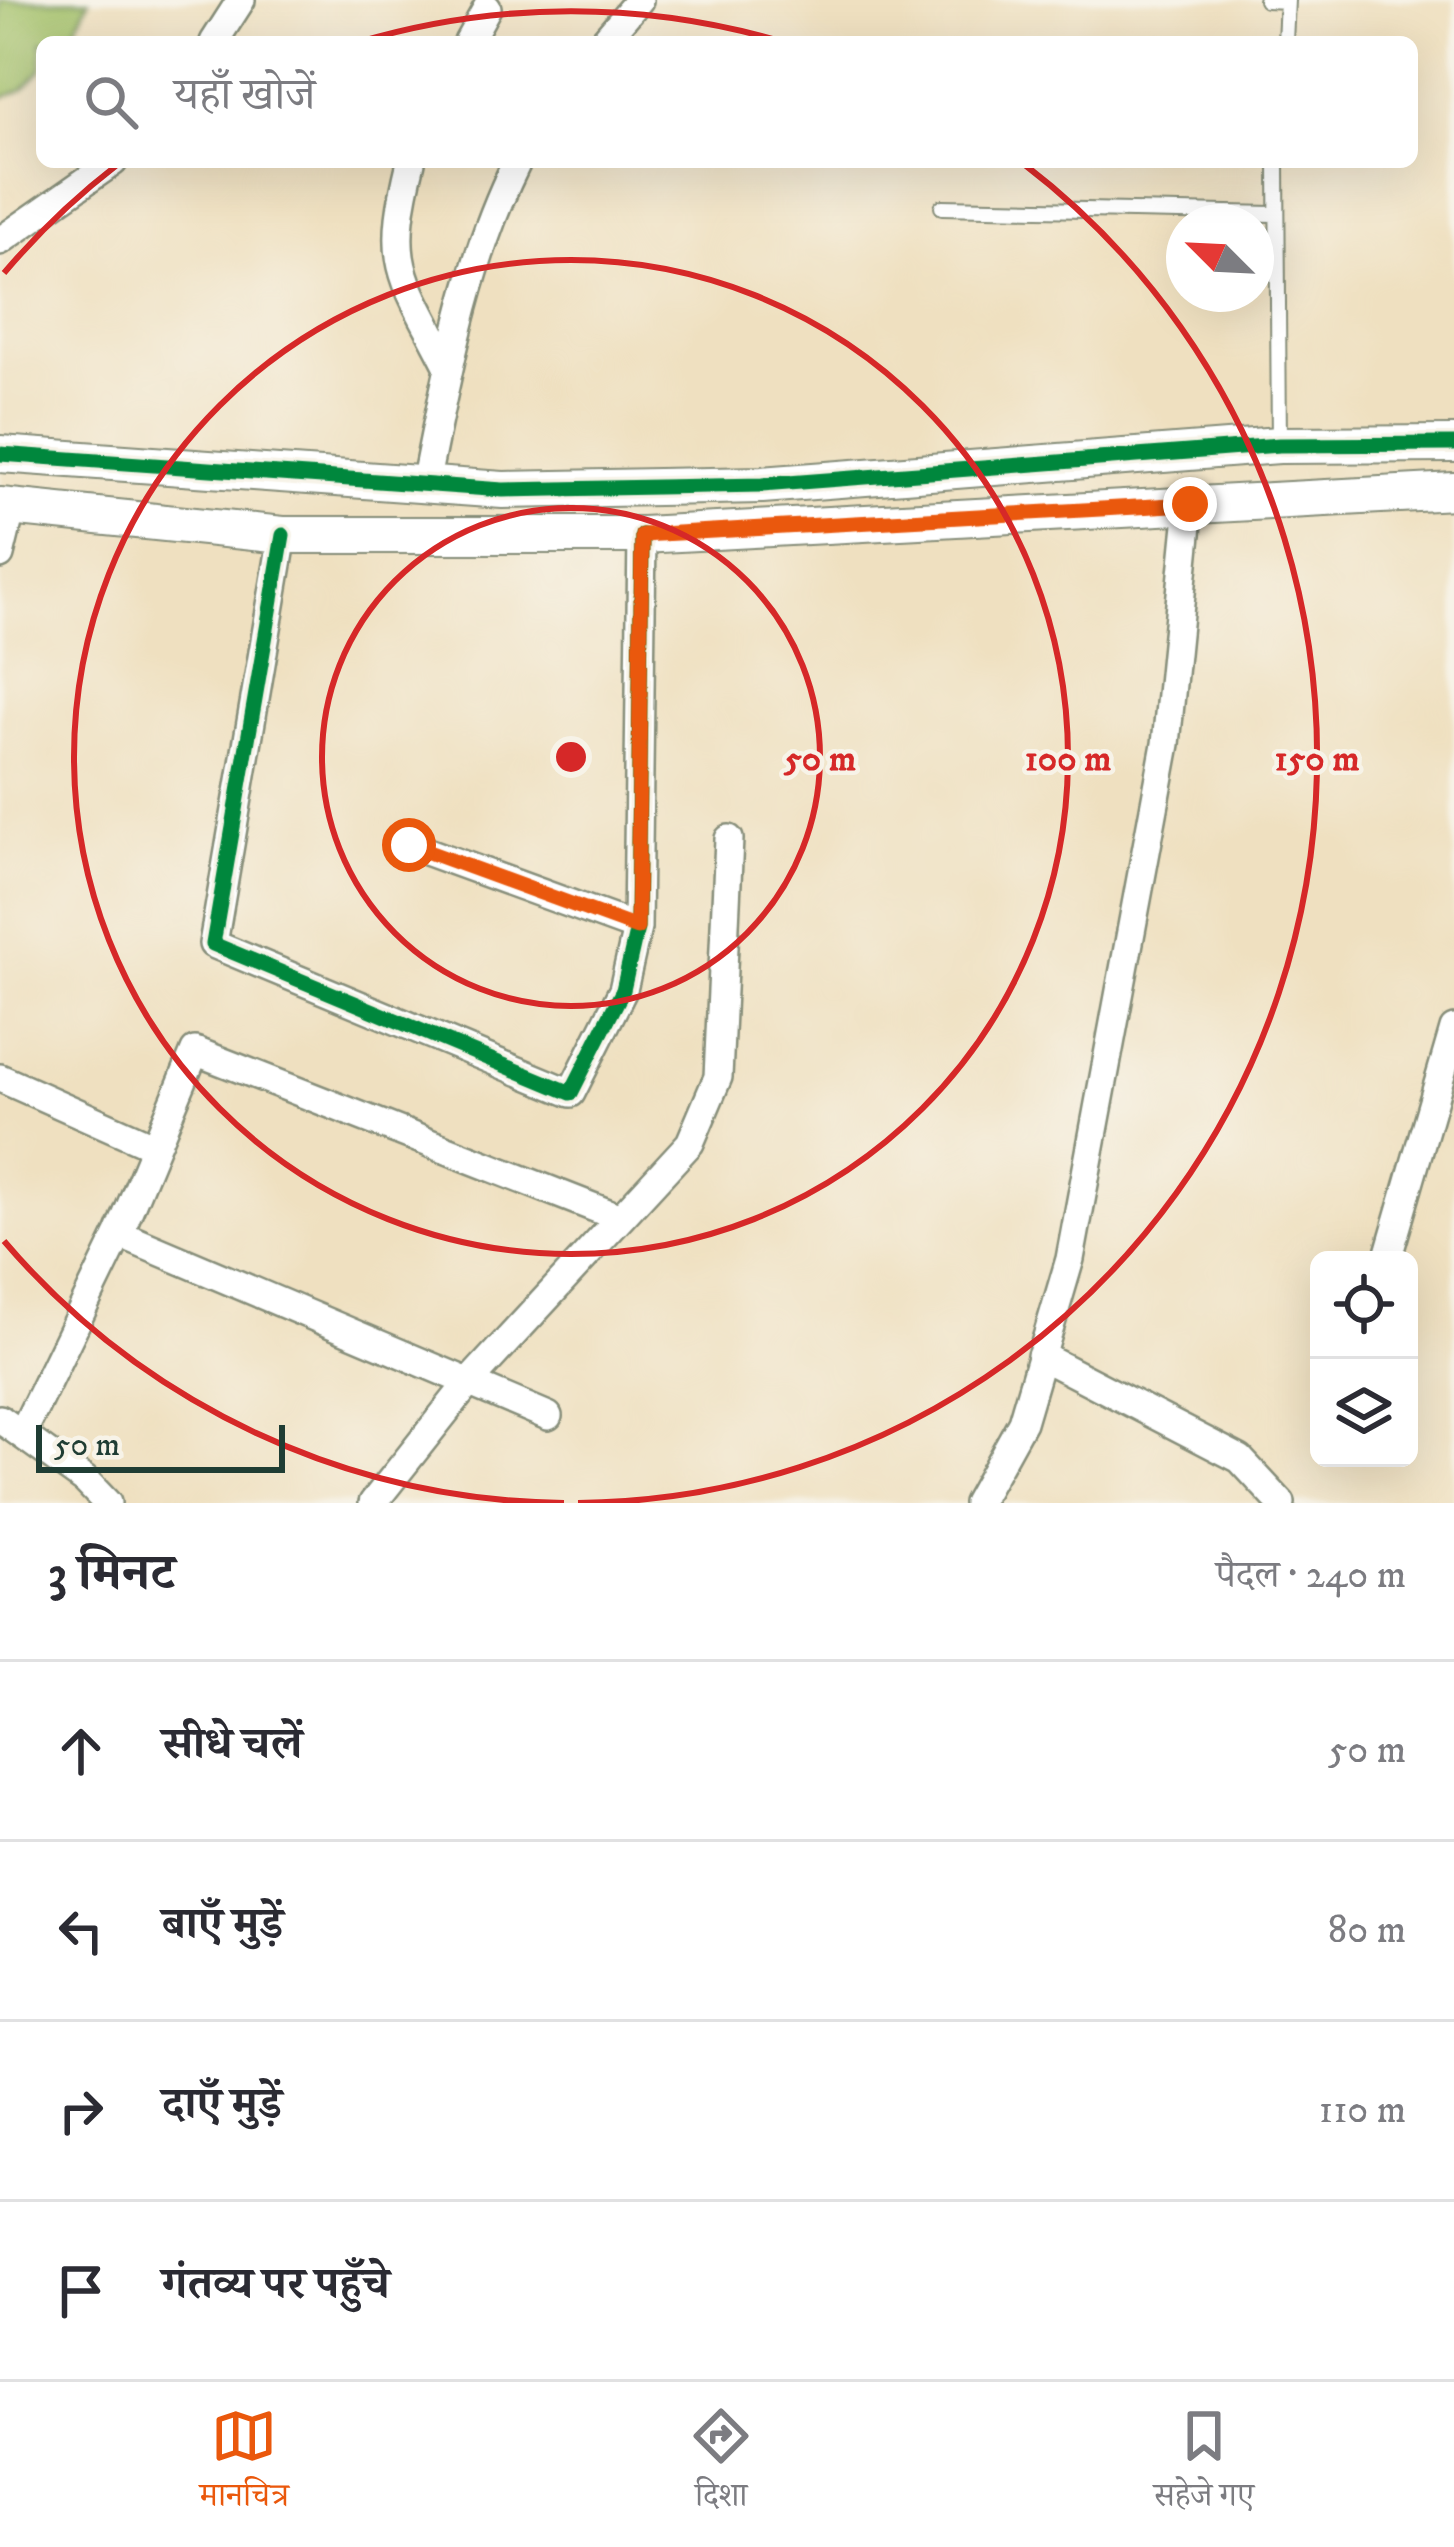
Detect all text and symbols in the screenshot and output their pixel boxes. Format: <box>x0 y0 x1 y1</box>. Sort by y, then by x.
search box <box>36 36 1418 168</box>
text: यहाँ खोजें <box>174 68 315 124</box>
icon: search <box>78 69 144 135</box>
north arrow <box>1166 204 1274 312</box>
route end <box>1163 477 1217 531</box>
centre of rings <box>550 736 592 778</box>
text: 50 m <box>783 737 856 782</box>
text: 100 m <box>1025 737 1111 782</box>
text: 150 m <box>1274 737 1360 782</box>
route start <box>382 818 436 872</box>
map controls <box>1310 1251 1418 1467</box>
button: locate <box>1310 1251 1418 1359</box>
button: layers <box>1310 1359 1418 1467</box>
scale bar <box>36 1419 285 1472</box>
text: 50 m <box>54 1425 120 1466</box>
text: 3 मिनट <box>48 1542 175 1606</box>
text: पैदल · 240 m <box>1216 1551 1406 1600</box>
text: सीधे चलें <box>162 1717 302 1773</box>
icon: ahead <box>48 1718 114 1784</box>
text: 50 m <box>1328 1726 1406 1775</box>
text: बाएँ मुड़ें <box>162 1897 283 1953</box>
icon: left <box>48 1898 114 1964</box>
text: 80 m <box>1328 1906 1406 1955</box>
text: दाएँ मुड़ें <box>162 2077 282 2133</box>
icon: right <box>48 2078 114 2144</box>
text: 110 m <box>1319 2086 1406 2135</box>
text: गंतव्य पर पहुँचे <box>162 2257 389 2313</box>
icon: arrive <box>48 2258 114 2324</box>
tab: मानचित्र <box>200 2403 289 2527</box>
tab: दिशा <box>688 2403 754 2527</box>
tab: सहेजे गए <box>1153 2403 1254 2527</box>

